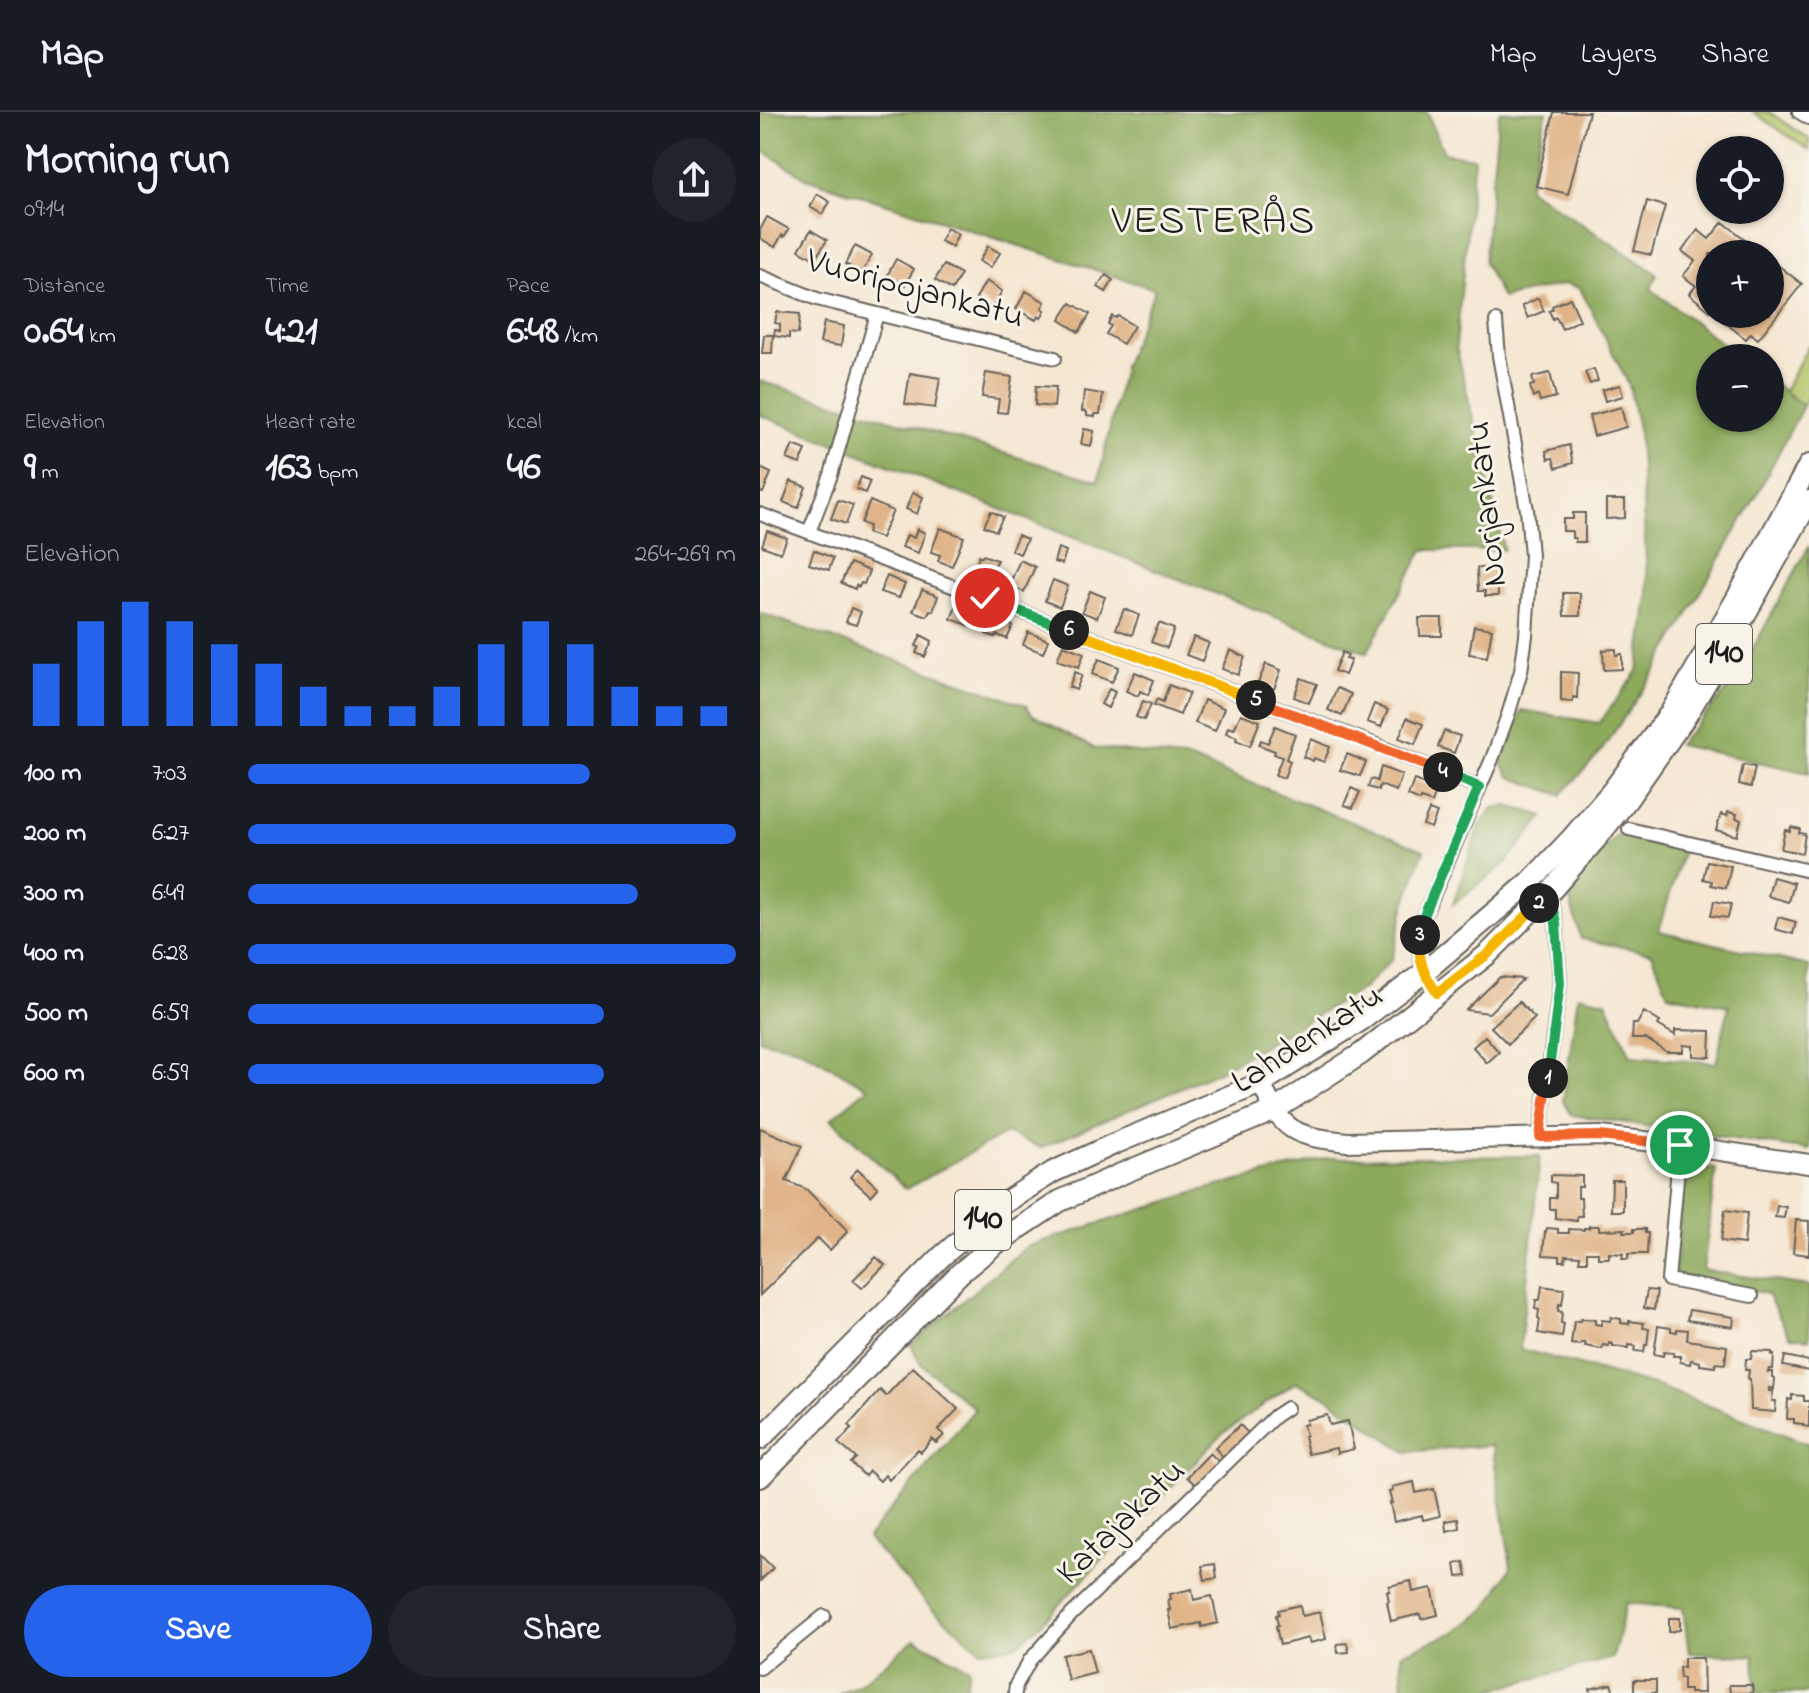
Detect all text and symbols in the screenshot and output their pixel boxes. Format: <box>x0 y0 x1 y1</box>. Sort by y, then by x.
text: Map <box>40 27 104 83</box>
text: Map <box>1489 35 1537 76</box>
text: Layers <box>1581 35 1657 76</box>
text: Share <box>1701 35 1769 76</box>
text: Morning run <box>24 129 230 193</box>
map controls <box>1696 136 1784 432</box>
button: locate <box>1696 136 1784 224</box>
button: share <box>652 138 736 222</box>
text: 09:14 <box>24 191 64 229</box>
district label: VESTERÅS <box>1111 193 1316 252</box>
street label: Vuoripojankatu <box>799 235 1030 345</box>
button: + <box>1696 240 1784 328</box>
text: Distance <box>24 271 105 303</box>
text: Time <box>265 271 309 303</box>
text: Pace <box>507 271 550 303</box>
text: 0.64 <box>24 303 84 362</box>
text: 4:21 <box>265 303 318 362</box>
text: 6:48 <box>507 303 559 362</box>
text: km <box>84 321 116 353</box>
text: /km <box>559 321 598 353</box>
button: − <box>1696 344 1784 432</box>
text: Elevation <box>24 407 105 439</box>
text: Heart rate <box>265 407 356 439</box>
text: kcal <box>507 407 542 439</box>
street label: Norjankatu <box>1453 419 1523 589</box>
text: 9 <box>24 439 36 498</box>
text: 163 <box>265 439 312 498</box>
text: 46 <box>507 439 541 498</box>
text: m <box>36 457 59 489</box>
text: bpm <box>312 457 358 489</box>
text: Elevation <box>24 536 120 574</box>
text: 264–269 m <box>635 536 736 574</box>
pin <box>951 564 1019 632</box>
icon: check <box>963 576 1007 620</box>
pin: 6 <box>1049 610 1089 650</box>
text: 6 <box>1064 614 1074 646</box>
road number: 140 <box>1696 624 1752 684</box>
pin: 5 <box>1236 680 1276 720</box>
text: 5 <box>1250 684 1262 716</box>
pin: 4 <box>1423 752 1463 792</box>
text: 100 m <box>24 755 81 793</box>
text: 7:03 <box>152 755 187 793</box>
text: 4 <box>1438 756 1448 788</box>
text: 200 m <box>24 815 86 853</box>
text: 6:27 <box>152 815 189 853</box>
text: 300 m <box>24 875 84 913</box>
text: 6:49 <box>152 875 184 913</box>
pin: 2 <box>1519 883 1559 923</box>
text: 2 <box>1534 887 1544 919</box>
pin: 3 <box>1400 915 1440 955</box>
text: 3 <box>1415 919 1425 951</box>
text: 400 m <box>24 935 84 973</box>
text: 6:28 <box>152 935 188 973</box>
street label: Lahdenkatu <box>1222 971 1394 1109</box>
text: 500 m <box>24 995 88 1033</box>
text: 6:59 <box>152 995 188 1033</box>
text: 600 m <box>24 1055 85 1093</box>
text: 6:59 <box>152 1055 188 1093</box>
pin: 1 <box>1528 1058 1568 1098</box>
text: 1 <box>1545 1062 1552 1094</box>
pin <box>1646 1111 1714 1179</box>
icon: arrive <box>1658 1123 1702 1167</box>
road number: 140 <box>955 1190 1011 1250</box>
street label: Katajakatu <box>1045 1447 1199 1599</box>
button: Save <box>24 1585 372 1677</box>
button: Share <box>388 1585 736 1677</box>

